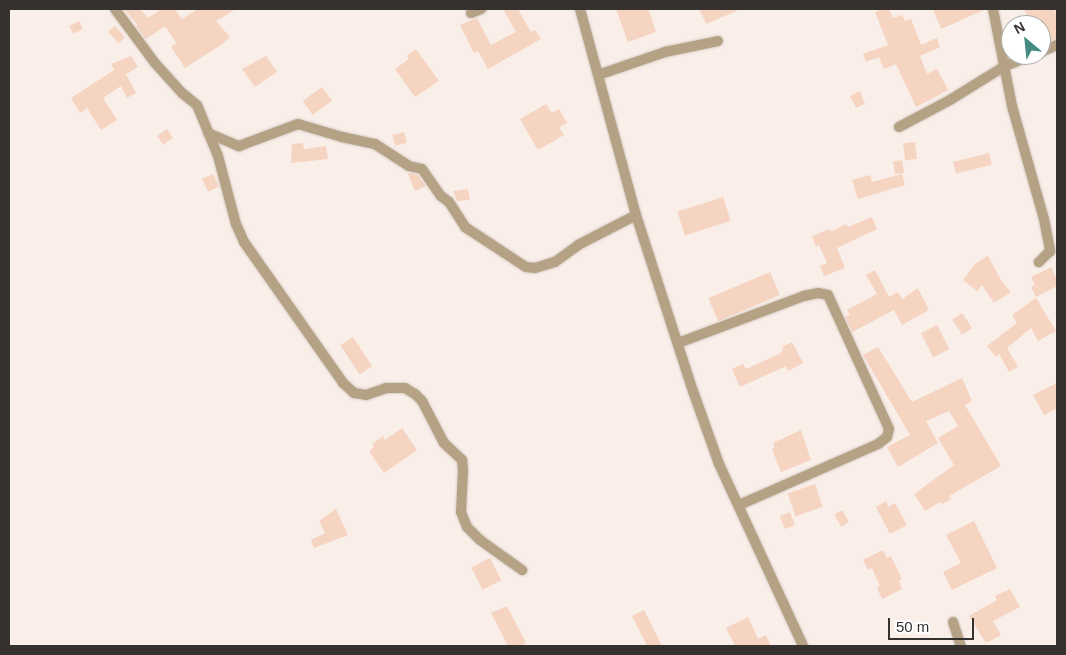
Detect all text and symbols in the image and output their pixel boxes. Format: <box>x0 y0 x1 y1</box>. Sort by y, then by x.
north arrow <box>1001 15 1051 65</box>
text: N <box>1011 18 1028 37</box>
scale bar <box>891 608 977 640</box>
text: 50 m <box>896 618 929 635</box>

